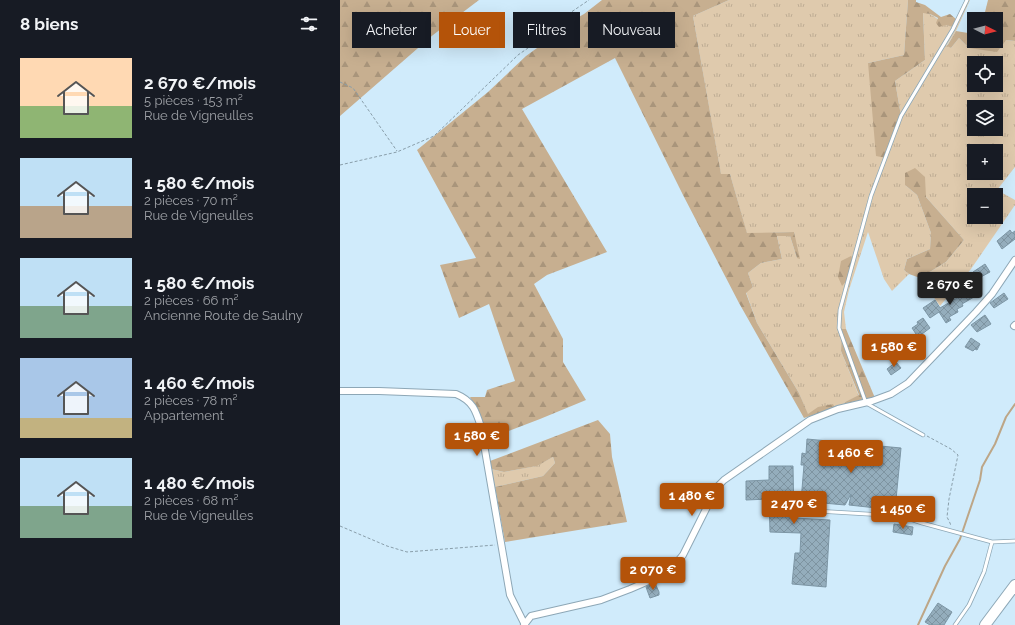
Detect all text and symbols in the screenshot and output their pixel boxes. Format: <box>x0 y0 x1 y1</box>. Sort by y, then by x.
chip: Acheter <box>352 12 431 48</box>
chip: Louer <box>439 12 505 48</box>
chip: Filtres <box>513 12 580 48</box>
chip: Nouveau <box>588 12 675 48</box>
north arrow <box>967 12 1003 48</box>
map controls <box>967 12 1003 224</box>
icon: filters <box>298 13 320 35</box>
text: 8 biens <box>20 14 78 34</box>
button: locate <box>967 56 1003 92</box>
text: 2 670 €/mois <box>144 73 256 93</box>
icon: home <box>52 74 100 122</box>
text: 5 pièces · 153 m² <box>144 93 243 108</box>
button: layers <box>967 100 1003 136</box>
text: Rue de Vigneulles <box>144 108 253 123</box>
button: + <box>967 144 1003 180</box>
text: 1 580 €/mois <box>144 173 254 193</box>
icon: home <box>52 174 100 222</box>
button: − <box>967 188 1003 224</box>
text: 2 pièces · 70 m² <box>144 193 238 208</box>
text: Rue de Vigneulles <box>144 208 253 223</box>
pin: 2 670 € <box>913 272 987 306</box>
text: 1 580 €/mois <box>144 273 254 293</box>
icon: home <box>52 274 100 322</box>
text: 2 670 € <box>926 277 974 292</box>
text: 2 pièces · 66 m² <box>144 293 239 308</box>
text: Ancienne Route de Saulny <box>144 308 303 323</box>
pin: 1 580 € <box>857 334 931 368</box>
text: 1 580 € <box>871 339 917 354</box>
text: 1 460 €/mois <box>144 373 255 393</box>
icon: home <box>52 374 100 422</box>
text: 2 pièces · 78 m² <box>144 393 238 408</box>
text: Appartement <box>144 408 224 423</box>
pin: 1 580 € <box>440 423 514 457</box>
text: 1 580 € <box>454 428 500 443</box>
pin: 1 460 € <box>814 440 888 474</box>
text: 1 460 € <box>828 445 874 460</box>
text: 1 480 €/mois <box>144 473 255 493</box>
icon: home <box>52 474 100 522</box>
pin: 1 480 € <box>655 483 729 517</box>
text: 1 480 € <box>669 488 715 503</box>
pin: 2 470 € <box>757 491 831 525</box>
text: 2 pièces · 68 m² <box>144 493 239 508</box>
text: 2 470 € <box>771 496 817 511</box>
pin: 1 450 € <box>866 496 940 530</box>
text: 1 450 € <box>880 501 926 516</box>
text: Rue de Vigneulles <box>144 508 253 523</box>
pin: 2 070 € <box>616 557 690 591</box>
text: 2 070 € <box>629 562 677 577</box>

